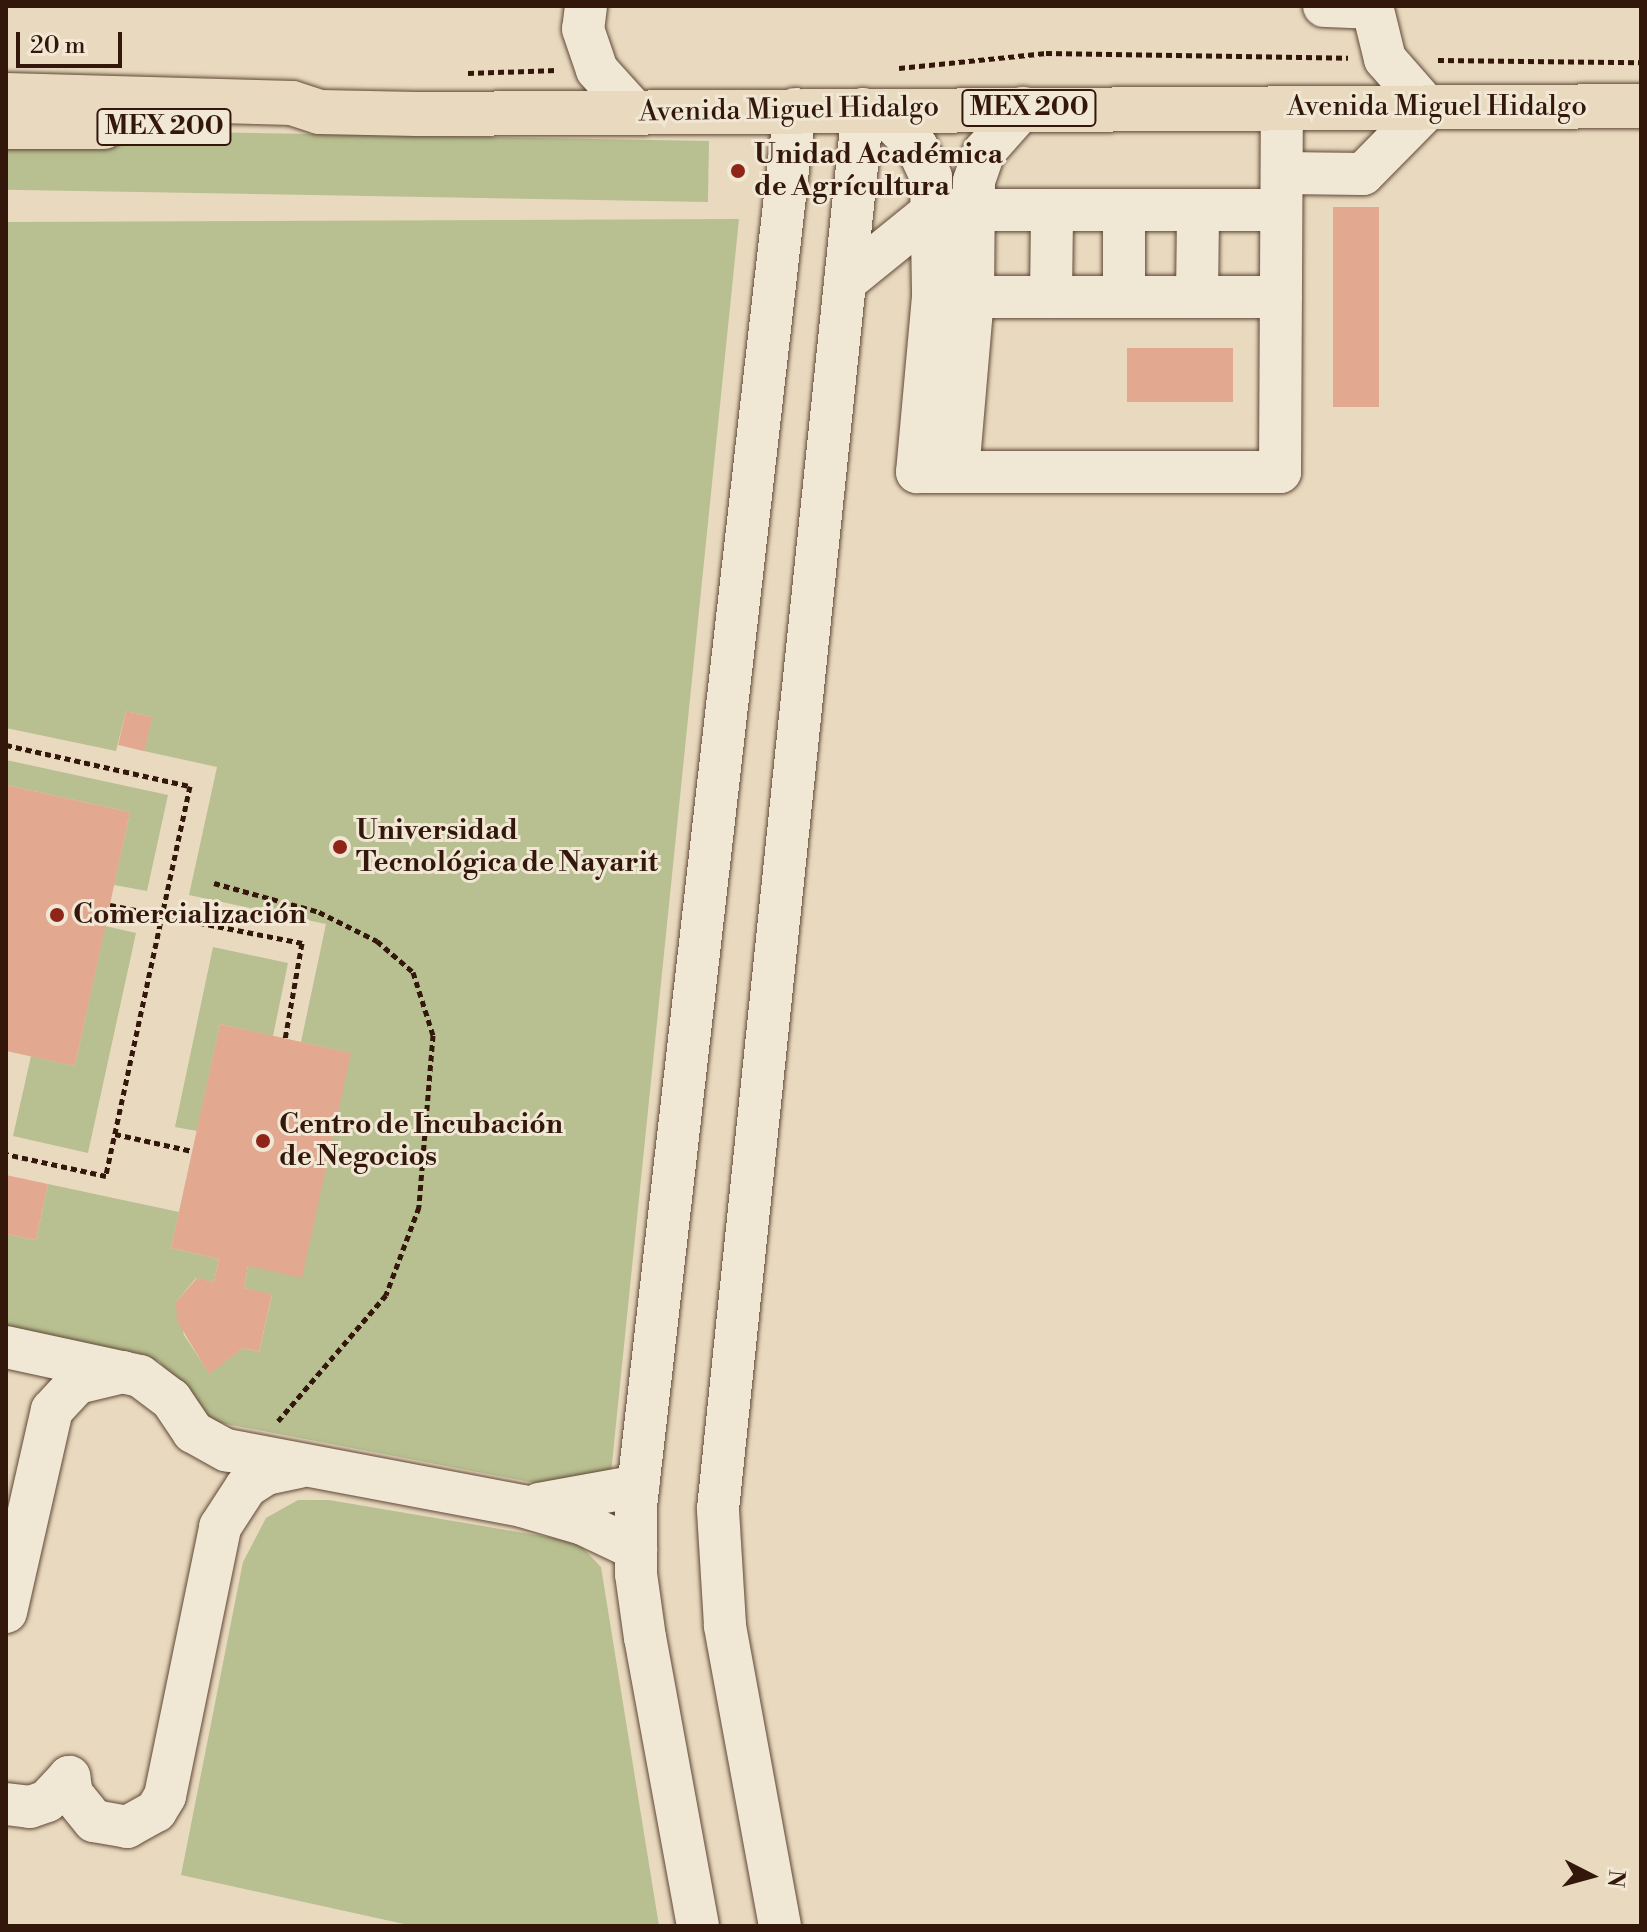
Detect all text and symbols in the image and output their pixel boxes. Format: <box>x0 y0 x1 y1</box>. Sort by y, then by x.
scale bar <box>20 16 126 66</box>
text: 20 m <box>30 31 86 61</box>
road number: MEX 200 <box>961 86 1097 130</box>
street label: Avenida Miguel Hidalgo <box>1287 90 1587 124</box>
street label: Avenida Miguel Hidalgo <box>639 91 939 129</box>
road number: MEX 200 <box>96 105 232 149</box>
place label: Unidad Académica de Agrícultura <box>754 138 1003 204</box>
marker: Unidad Académica de Agrícultura <box>729 162 747 180</box>
place label: Universidad Tecnológica de Nayarit <box>356 814 658 880</box>
marker: Universidad Tecnológica de Nayarit <box>331 838 349 856</box>
place label: Comercialización <box>73 898 306 932</box>
marker: Comercialización <box>48 906 66 924</box>
place label: Centro de Incubación de Negocios <box>279 1108 563 1174</box>
marker: Centro de Incubación de Negocios <box>254 1132 272 1150</box>
north arrow <box>1551 1836 1631 1916</box>
text: N <box>1601 1868 1630 1889</box>

